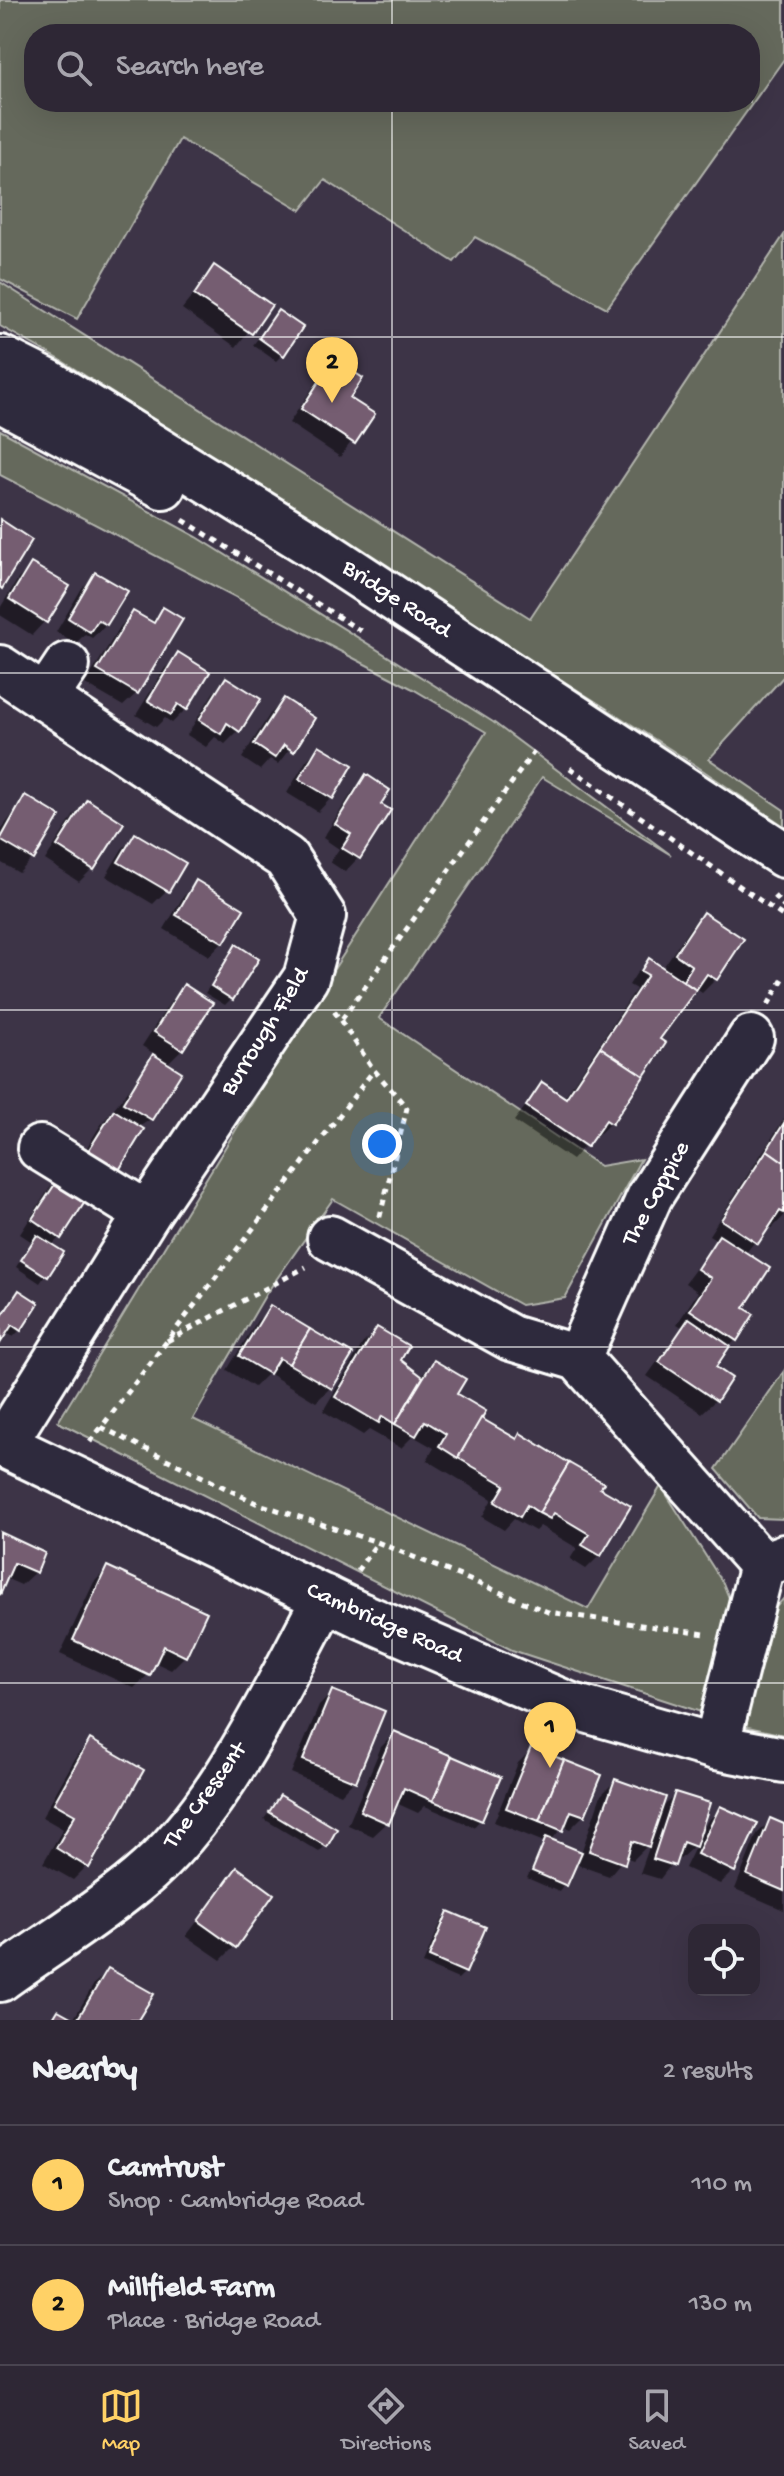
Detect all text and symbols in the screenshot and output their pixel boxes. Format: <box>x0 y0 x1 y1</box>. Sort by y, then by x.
search box <box>24 24 760 112</box>
icon: search <box>52 46 96 90</box>
text: Search here <box>116 51 264 86</box>
pin: 2 <box>306 337 358 403</box>
street label: Bridge Road <box>335 553 458 647</box>
street label: Burrough Field <box>215 961 318 1102</box>
your location <box>362 1124 402 1164</box>
street label: The Coppice <box>615 1136 698 1253</box>
street label: Cambridge Road <box>301 1577 468 1672</box>
pin: 1 <box>524 1702 576 1768</box>
street label: The Crescent <box>156 1735 256 1857</box>
map controls <box>688 1924 760 1996</box>
button: locate <box>688 1924 760 1996</box>
text: Nearby <box>32 2052 137 2092</box>
text: 2 results <box>663 2057 752 2088</box>
text: Camtrust <box>108 2152 222 2187</box>
text: 1 <box>53 2170 63 2201</box>
text: 110 m <box>692 2170 752 2201</box>
text: Shop · Cambridge Road <box>108 2187 363 2218</box>
text: Millfield Farm <box>108 2272 275 2307</box>
text: 2 <box>52 2290 64 2321</box>
text: 130 m <box>689 2290 752 2321</box>
text: Place · Bridge Road <box>108 2307 320 2338</box>
tab: Map <box>99 2384 143 2458</box>
tab: Directions <box>341 2384 431 2458</box>
tab: Saved <box>629 2384 685 2458</box>

